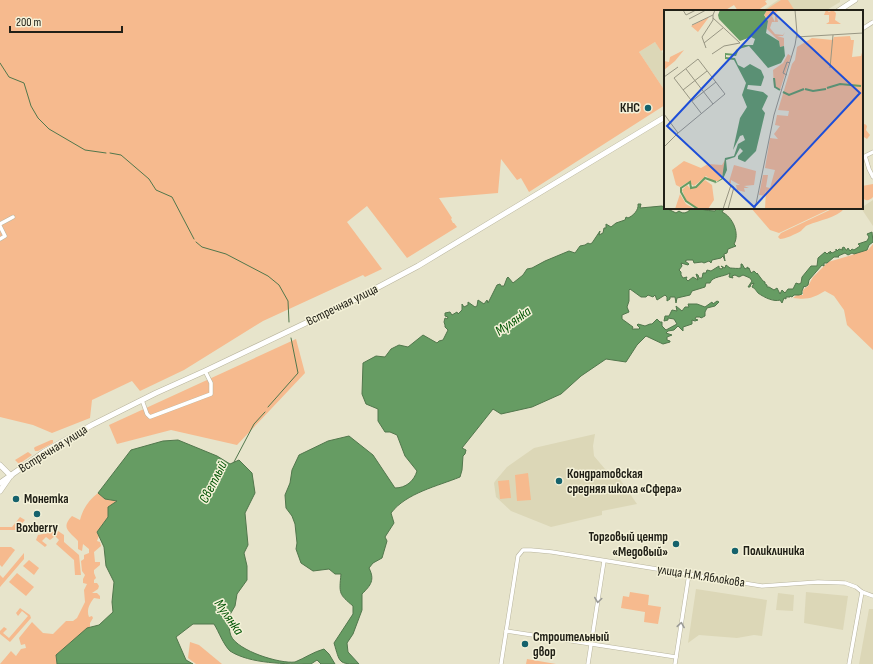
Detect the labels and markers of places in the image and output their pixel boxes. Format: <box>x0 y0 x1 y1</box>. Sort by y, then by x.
place label: КНС <box>620 100 640 116</box>
marker: КНС <box>643 103 653 113</box>
place label: Кондратовская средняя школа «Сфера» <box>567 466 682 497</box>
marker: Кондратовская средняя школа «Сфера» <box>554 476 564 486</box>
place label: Монетка <box>24 491 68 507</box>
marker: Монетка <box>11 494 21 504</box>
marker: Boxberry <box>32 509 42 519</box>
place label: Boxberry <box>16 520 59 536</box>
place label: Торговый центр «Медовый» <box>588 529 668 560</box>
marker: Торговый центр «Медовый» <box>671 539 681 549</box>
place label: Поликлиника <box>743 543 805 559</box>
marker: Поликлиника <box>730 546 740 556</box>
place label: Строительный двор <box>533 629 610 660</box>
marker: Строительный двор <box>520 639 530 649</box>

